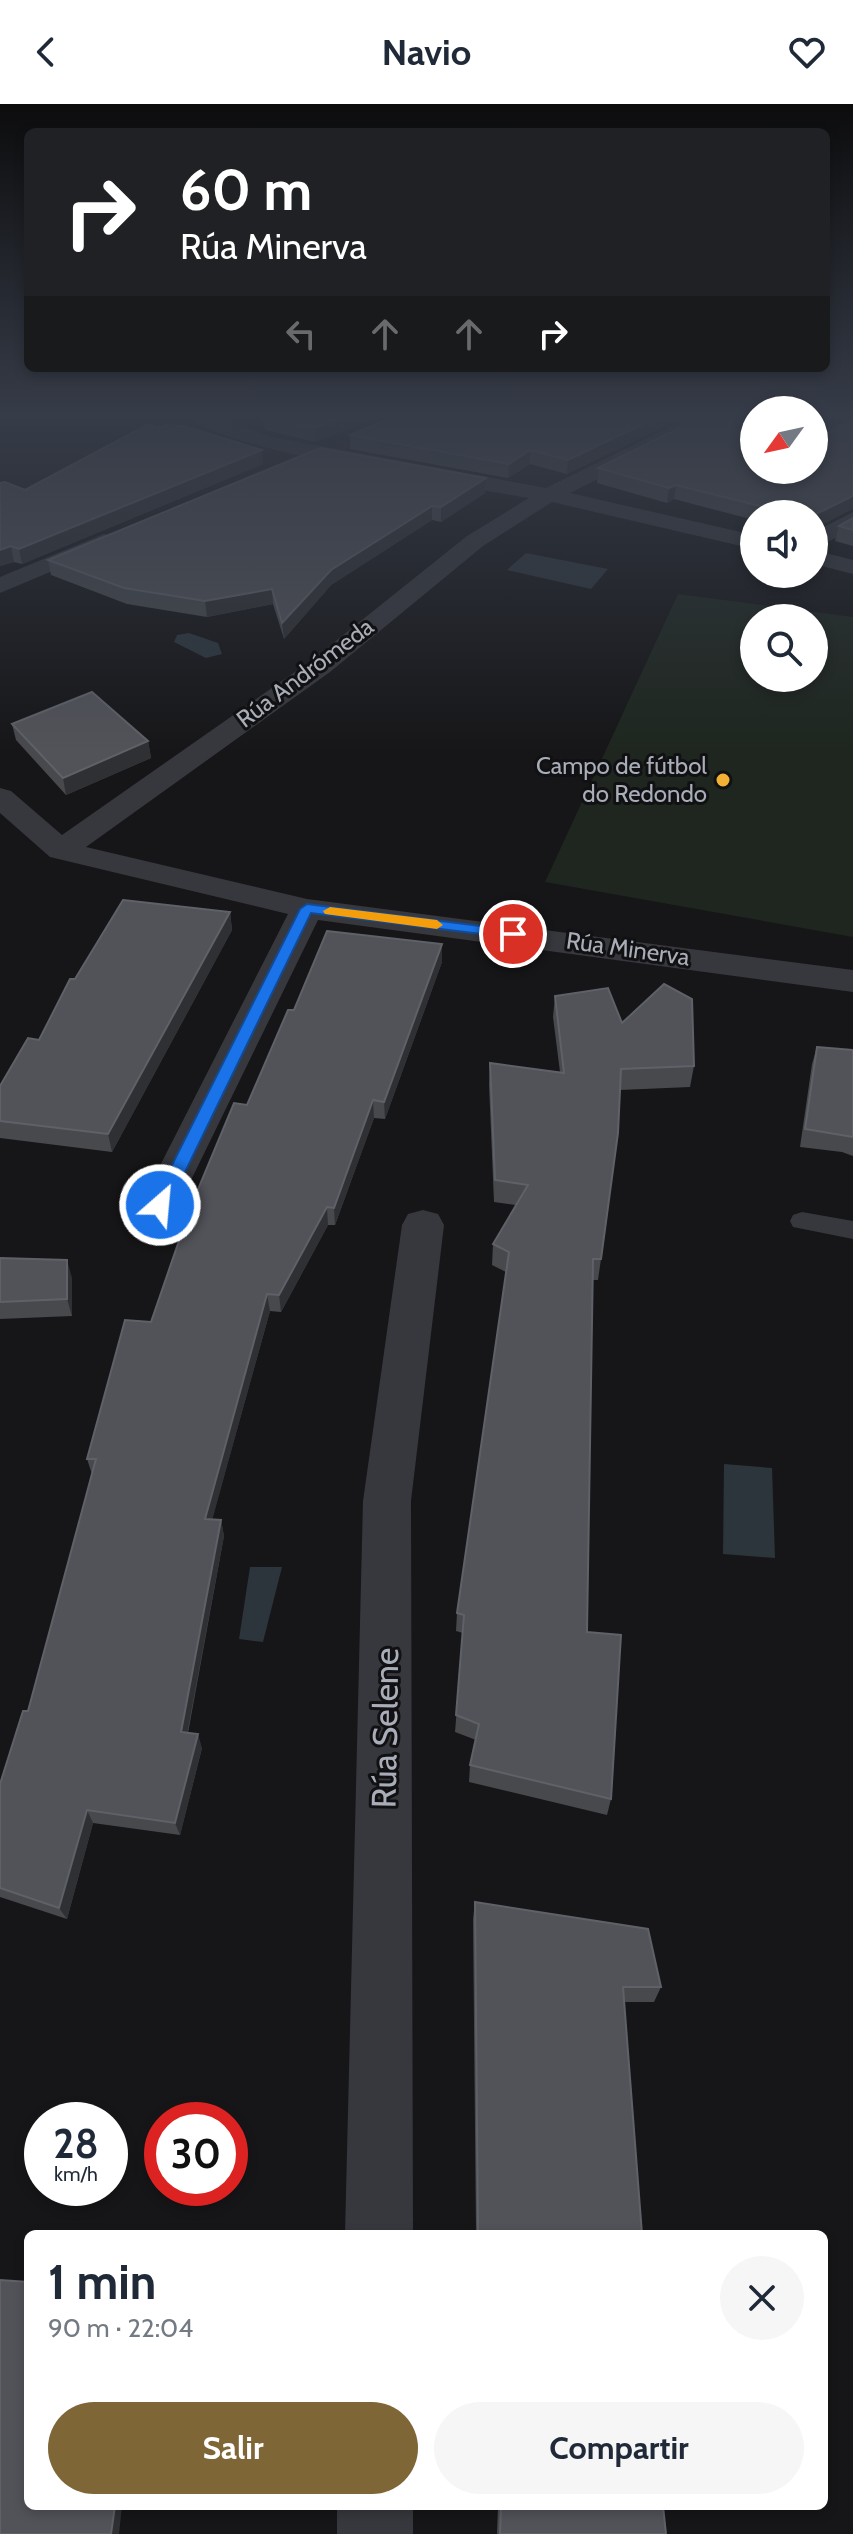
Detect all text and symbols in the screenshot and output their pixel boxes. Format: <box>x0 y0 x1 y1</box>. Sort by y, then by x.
icon: back <box>24 30 68 74</box>
text: Navio <box>382 30 471 74</box>
icon: heart <box>785 30 829 74</box>
text: 60 m <box>180 156 312 224</box>
icon: right <box>48 160 152 264</box>
text: Rúa Minerva <box>180 224 367 268</box>
icon: left <box>279 312 323 356</box>
icon: ahead <box>363 312 407 356</box>
icon: ahead <box>447 312 491 356</box>
icon: right <box>531 312 575 356</box>
north arrow <box>740 396 828 484</box>
map controls <box>740 396 828 692</box>
button: sound <box>740 500 828 588</box>
button: search <box>740 604 828 692</box>
street label: Rúa Andrómeda <box>231 611 379 733</box>
place label: Campo de fútbol do Redondo <box>536 751 707 808</box>
marker: Campo de fútbol do Redondo <box>714 771 732 789</box>
pin <box>479 900 547 968</box>
icon: arrive <box>491 912 535 956</box>
street label: Rúa Minerva <box>564 925 692 972</box>
position arrow <box>118 1163 202 1247</box>
street label: Rúa Selene <box>363 1647 407 1809</box>
speed limit sign: 30 <box>144 2102 248 2206</box>
text: 28 <box>53 2119 99 2168</box>
text: km/h <box>54 2162 98 2186</box>
text: 1 min <box>48 2253 156 2311</box>
button: close <box>720 2256 804 2340</box>
text: 90 m · 22:04 <box>48 2312 193 2344</box>
button: Salir <box>48 2402 418 2494</box>
button: Compartir <box>434 2402 804 2494</box>

